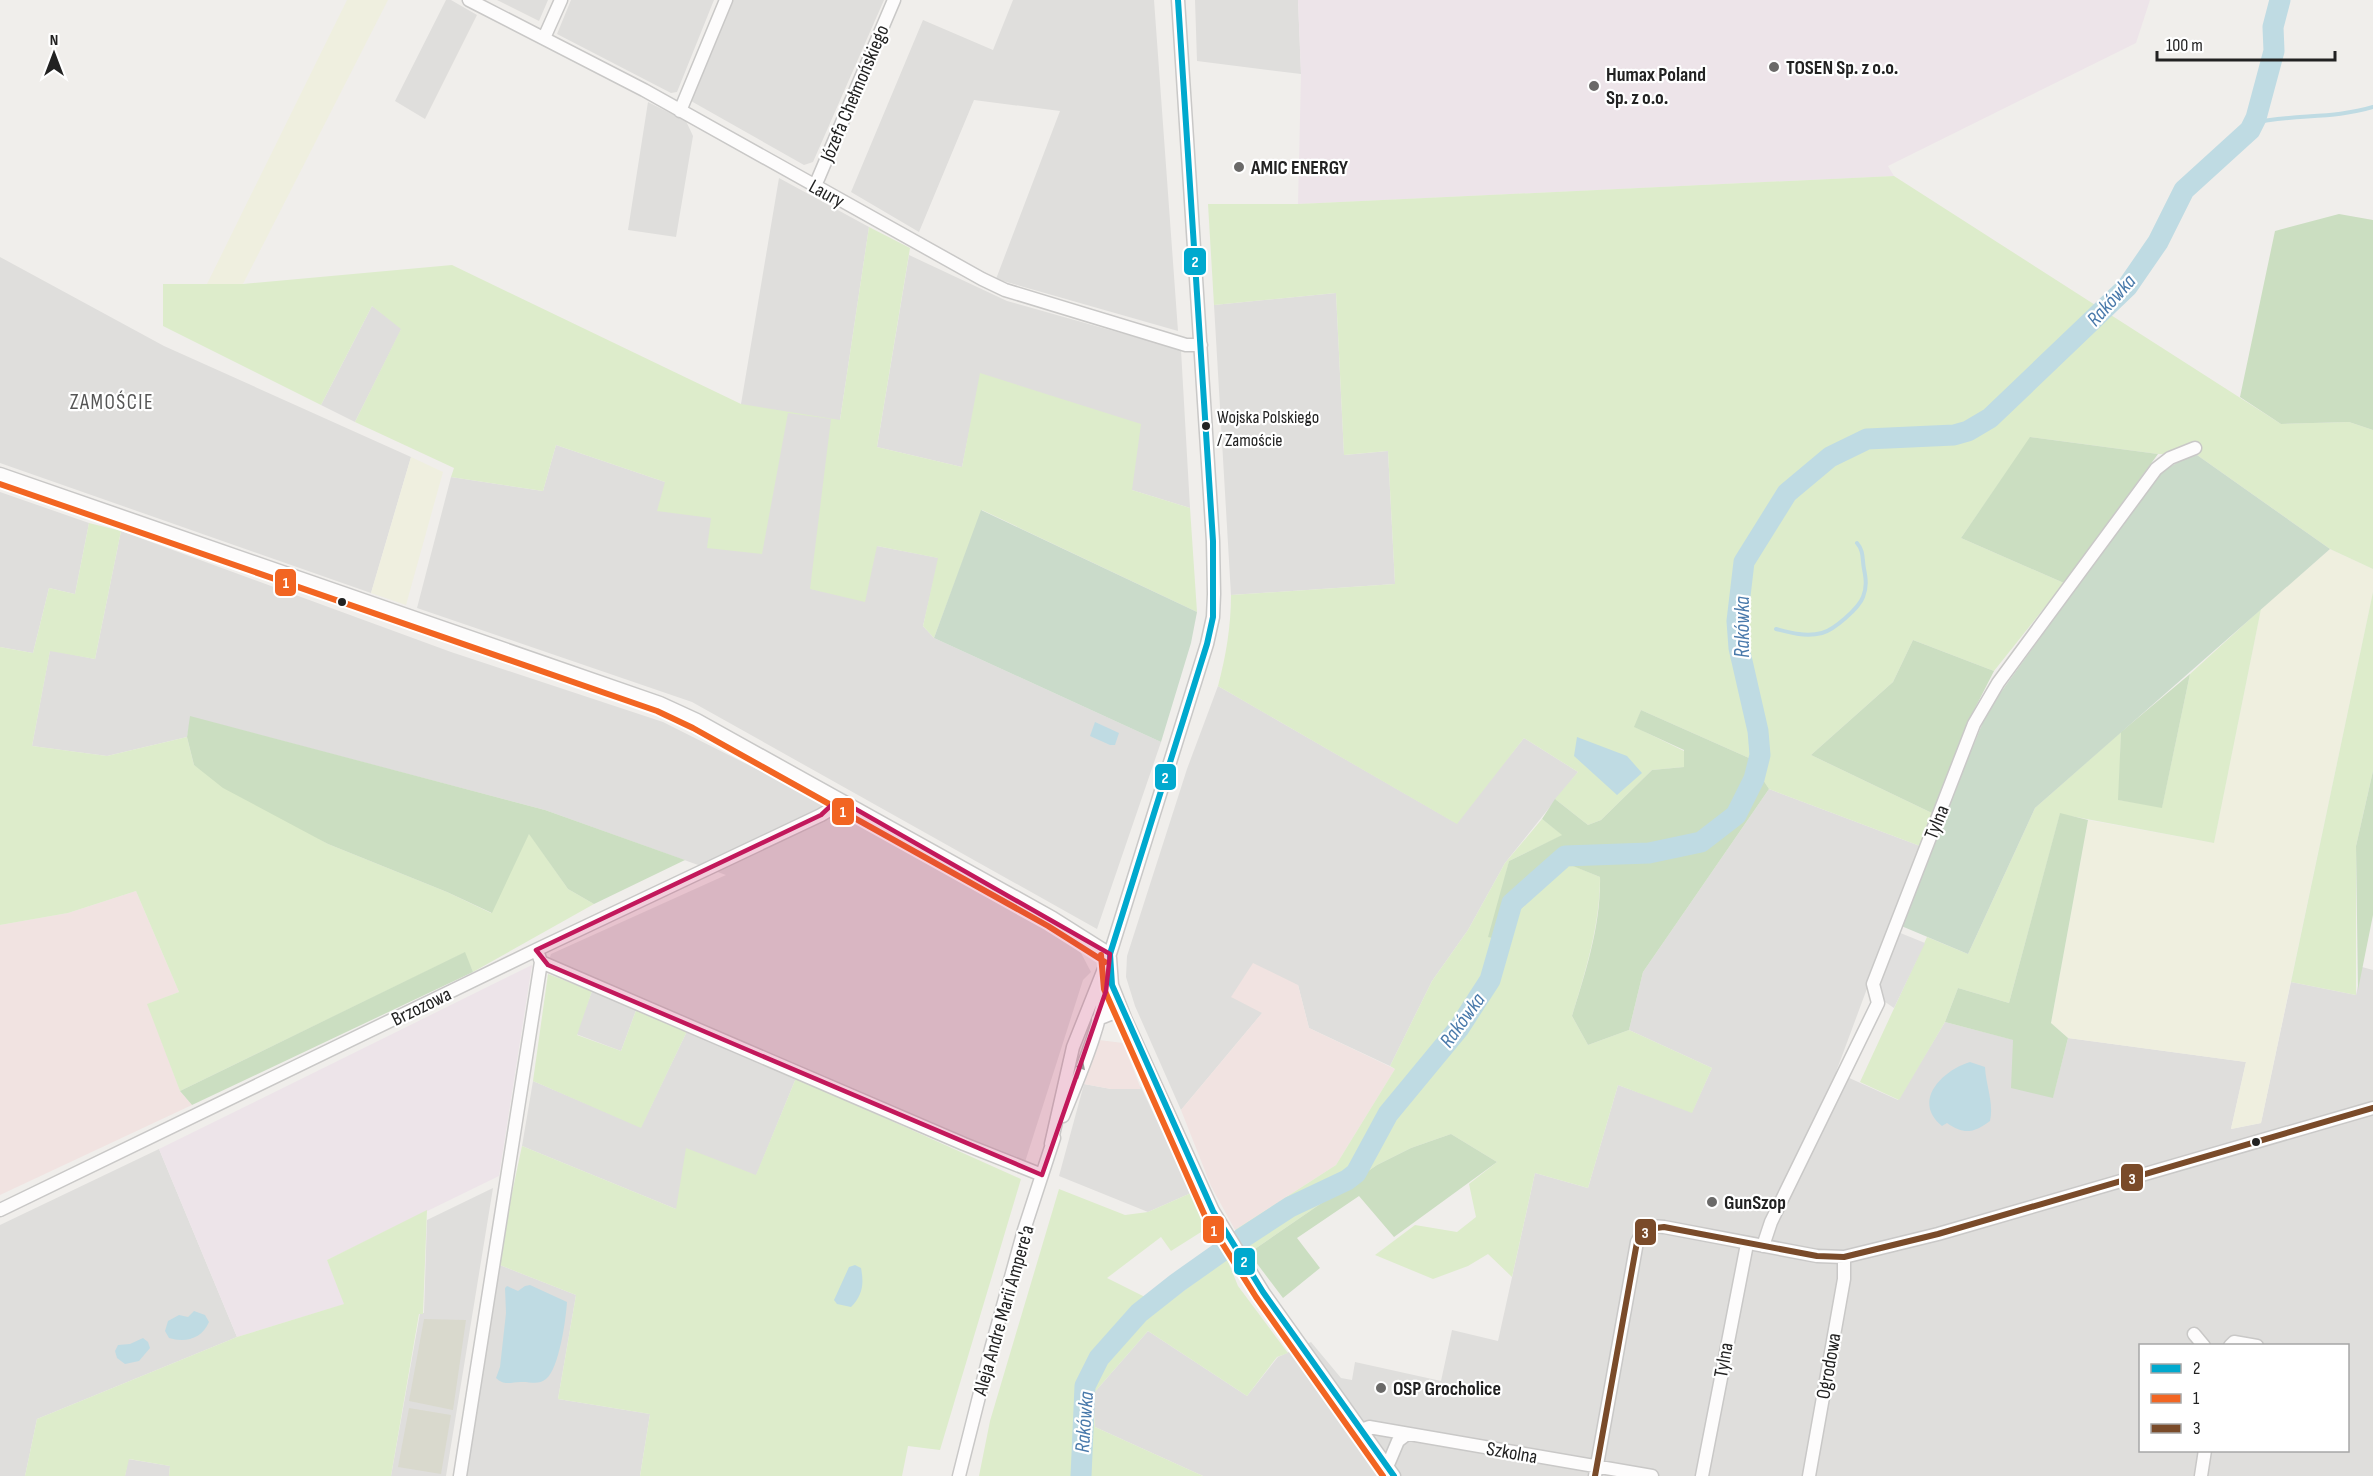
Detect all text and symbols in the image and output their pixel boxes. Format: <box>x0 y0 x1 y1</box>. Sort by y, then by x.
street label: Józefa Chełmońskiego <box>815 21 895 166</box>
north arrow <box>24 24 84 84</box>
scale bar <box>2157 24 2336 62</box>
text: N <box>50 31 58 50</box>
text: 100 m <box>2166 35 2203 56</box>
place label: TOSEN Sp. z o.o. <box>1786 56 1898 80</box>
marker: TOSEN Sp. z o.o. <box>1767 60 1781 74</box>
place label: Humax Poland Sp. z o.o. <box>1606 63 1706 110</box>
marker: Humax Poland Sp. z o.o. <box>1587 79 1601 93</box>
place label: AMIC ENERGY <box>1250 156 1349 180</box>
marker: AMIC ENERGY <box>1232 160 1246 174</box>
street label: Laury <box>804 174 849 213</box>
line badge: 2 <box>1183 247 1207 276</box>
text: 2 <box>1191 253 1199 272</box>
water label: Rakówka <box>2082 269 2142 331</box>
district label: ZAMOŚCIE <box>70 390 154 415</box>
place label: Wojska Polskiego / Zamoście <box>1217 407 1319 451</box>
marker: Wojska Polskiego / Zamoście <box>1200 420 1212 432</box>
line badge: 1 <box>274 568 297 597</box>
text: 1 <box>283 574 290 593</box>
unlabelled marker <box>336 596 348 608</box>
water label: Rakówka <box>1730 596 1755 658</box>
line badge: 2 <box>1154 763 1177 791</box>
text: 2 <box>1161 769 1169 788</box>
line badge: 1 <box>831 797 855 826</box>
street label: Tylna <box>1919 802 1955 843</box>
text: 1 <box>840 803 847 822</box>
street label: Brzozowa <box>388 982 455 1032</box>
water label: Rakówka <box>1434 988 1491 1052</box>
one-way arrow <box>1076 1061 1086 1079</box>
unlabelled marker <box>2250 1136 2262 1148</box>
line badge: 3 <box>2120 1163 2144 1192</box>
text: 3 <box>2128 1170 2136 1189</box>
place label: GunSzop <box>1724 1191 1786 1215</box>
marker: GunSzop <box>1705 1195 1719 1209</box>
line badge: 1 <box>1202 1215 1225 1244</box>
line badge: 3 <box>1634 1218 1657 1246</box>
street label: Aleja Andre Marii Ampere'a <box>968 1222 1040 1399</box>
text: 1 <box>1211 1222 1218 1241</box>
text: 3 <box>1641 1224 1649 1243</box>
line badge: 2 <box>1233 1247 1256 1276</box>
text: 2 <box>1240 1253 1248 1272</box>
street label: Ogrodowa <box>1811 1331 1847 1401</box>
street label: Tylna <box>1709 1341 1739 1379</box>
legend <box>2139 1344 2349 1452</box>
text: 2 <box>2193 1358 2200 1379</box>
place label: OSP Grocholice <box>1393 1377 1501 1401</box>
marker: OSP Grocholice <box>1374 1381 1388 1395</box>
text: 1 <box>2193 1388 2200 1409</box>
water label: Rakówka <box>1070 1390 1099 1454</box>
text: 3 <box>2193 1418 2201 1439</box>
street label: Szkolna <box>1484 1437 1539 1469</box>

